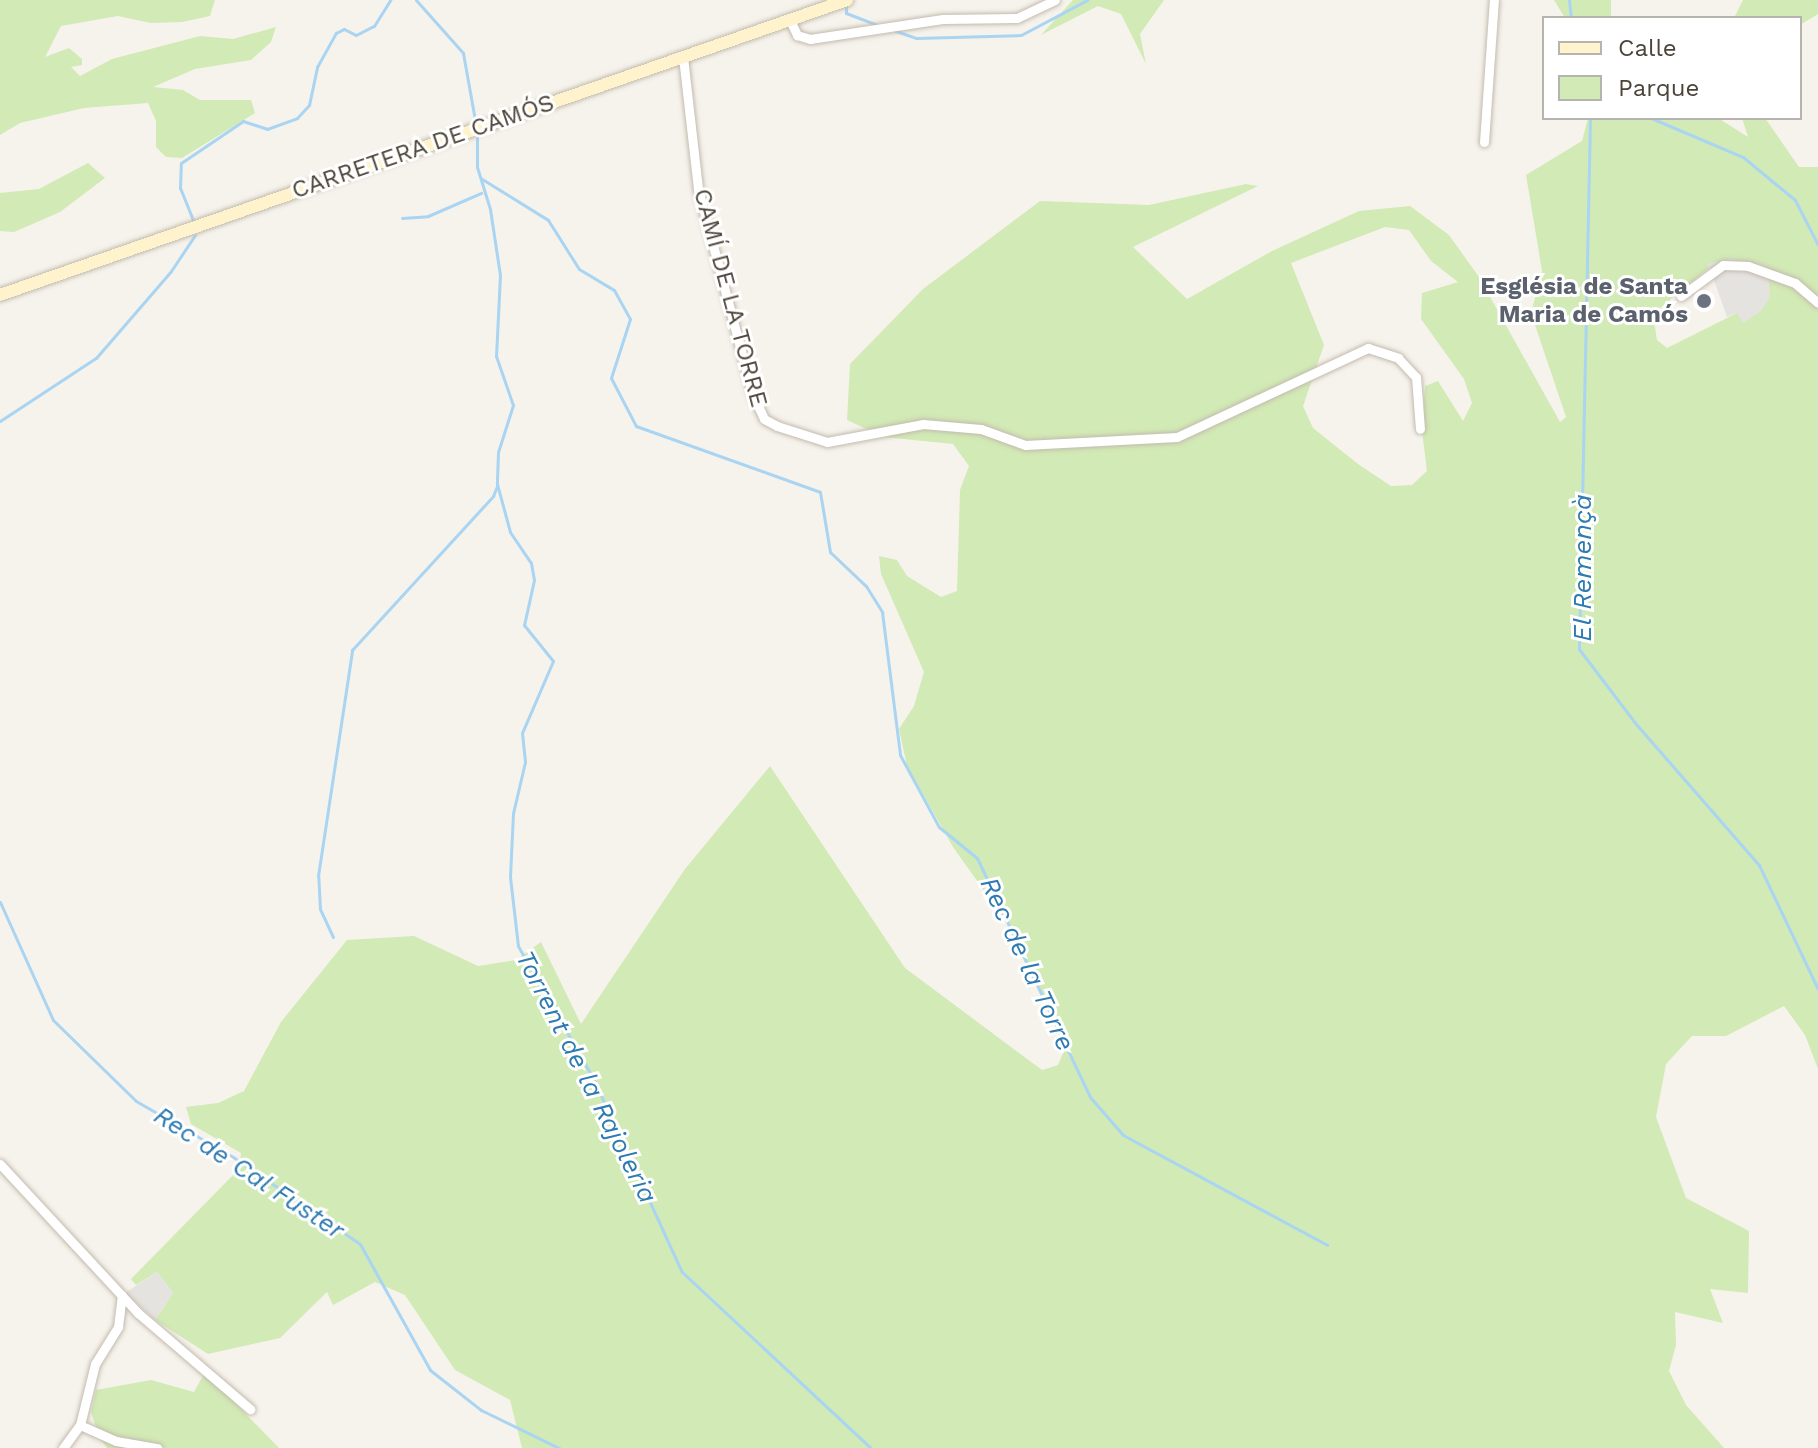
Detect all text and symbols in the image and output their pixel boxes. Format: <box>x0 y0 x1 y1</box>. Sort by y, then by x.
legend <box>1542 16 1802 120</box>
text: Calle <box>1618 34 1677 62</box>
text: Parque <box>1618 74 1699 102</box>
street label: CARRETERA DE CAMÓS <box>288 88 558 206</box>
street label: CAMÍ DE LA TORRE <box>687 185 773 411</box>
place label: Església de Santa Maria de Camós <box>1480 273 1688 329</box>
marker: Església de Santa Maria de Camós <box>1695 292 1713 310</box>
water label: El Remençà <box>1567 494 1599 642</box>
water label: Rec de la Torre <box>973 872 1081 1056</box>
water label: Torrent de la Rajoleria <box>509 945 663 1209</box>
water label: Rec de Cal Fuster <box>148 1100 350 1246</box>

